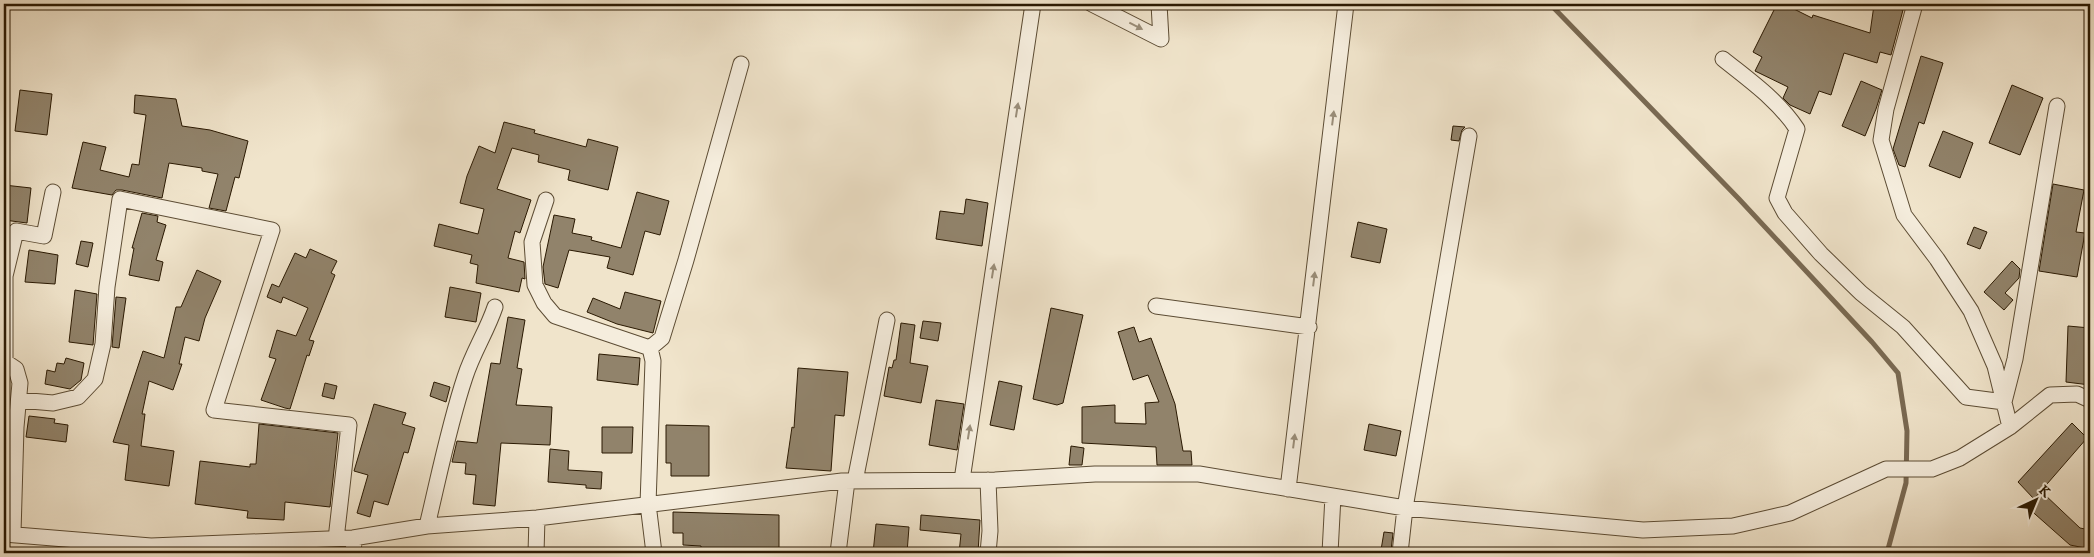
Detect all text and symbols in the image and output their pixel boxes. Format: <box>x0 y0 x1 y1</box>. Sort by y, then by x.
one-way arrow <box>1129 22 1143 30</box>
one-way arrow <box>1014 102 1022 118</box>
one-way arrow <box>1329 110 1337 126</box>
one-way arrow <box>989 263 997 279</box>
one-way arrow <box>1310 271 1318 287</box>
one-way arrow <box>965 423 973 439</box>
one-way arrow <box>1290 432 1298 448</box>
north arrow <box>2012 474 2062 524</box>
text: K <box>2034 481 2055 502</box>

